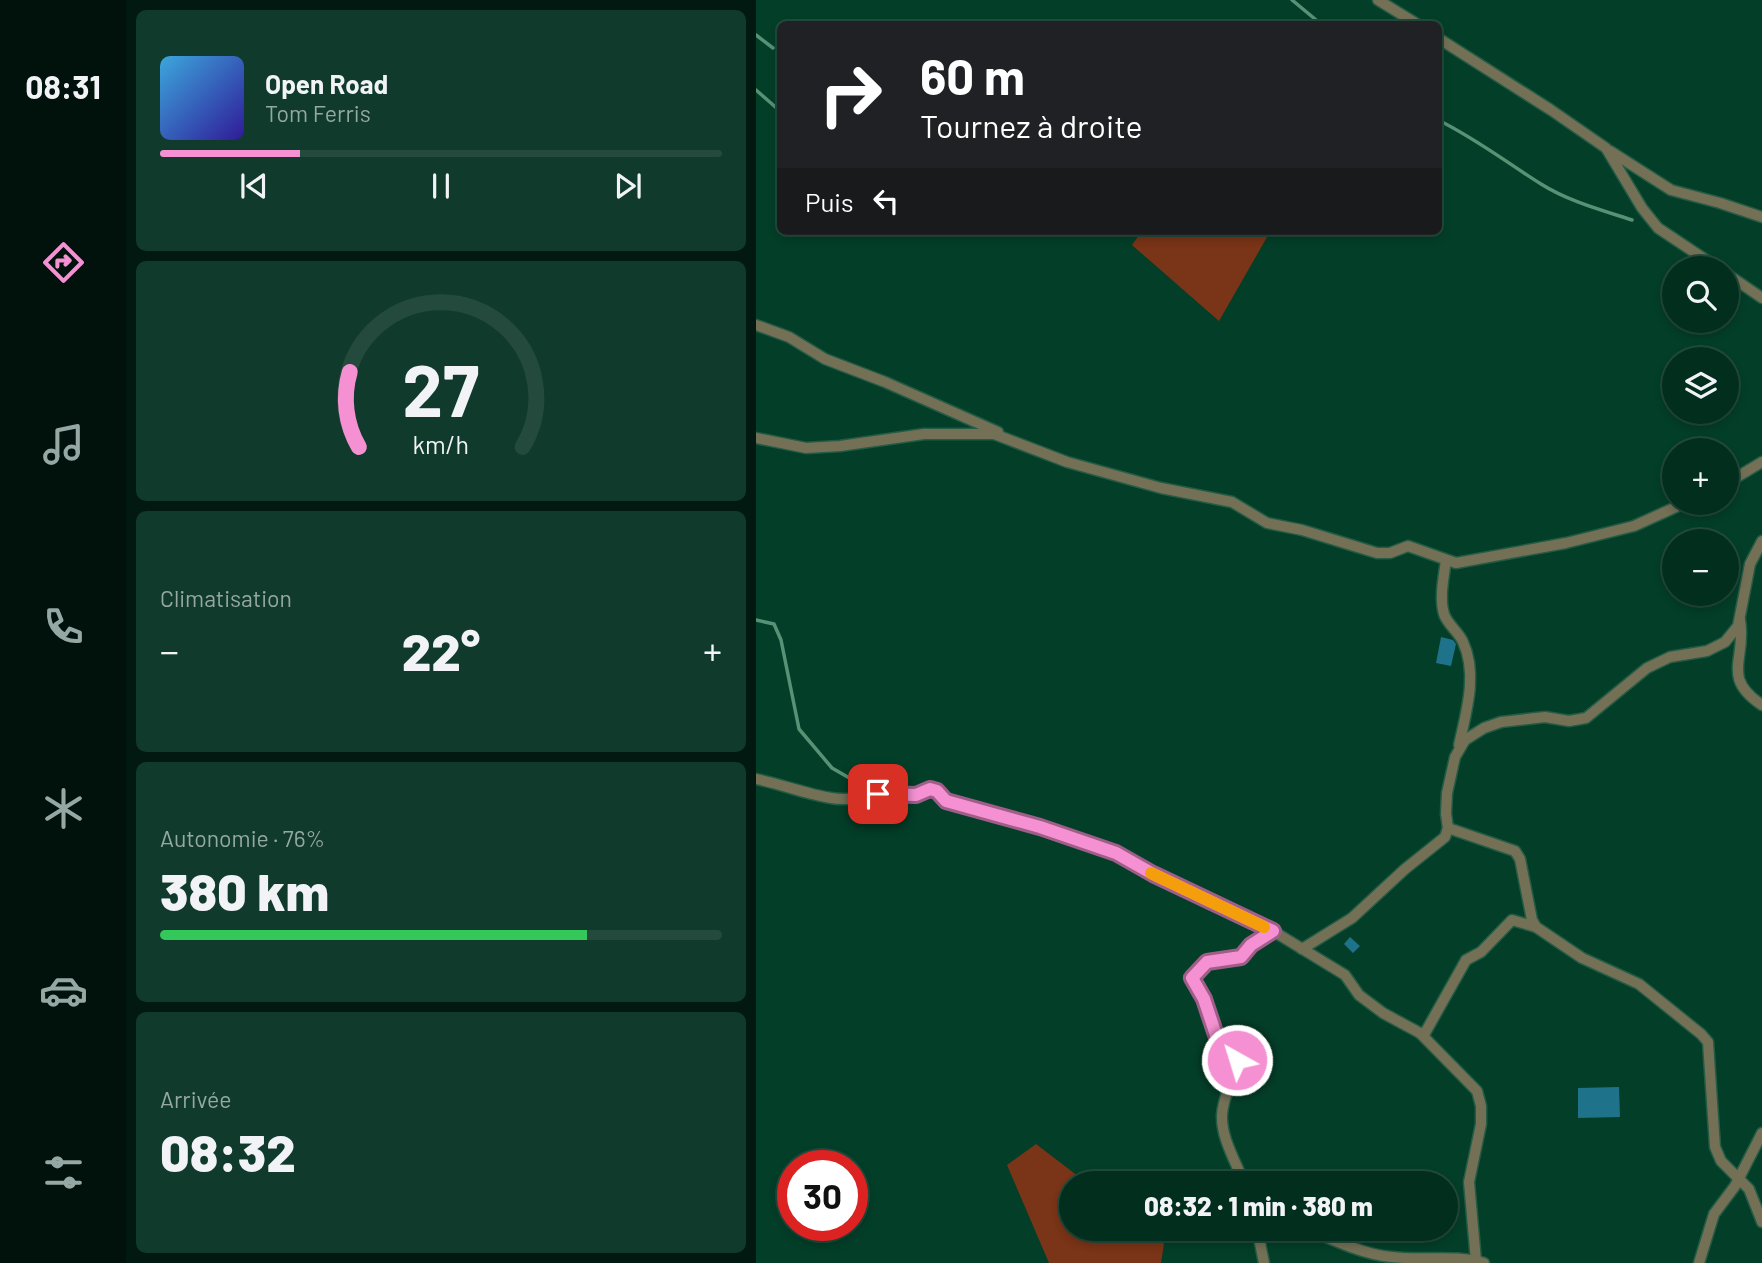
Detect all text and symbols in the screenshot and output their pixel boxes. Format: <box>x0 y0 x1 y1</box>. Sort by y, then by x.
text: 60 m <box>920 46 1025 105</box>
icon: right <box>805 49 896 140</box>
text: 08:31 <box>25 67 101 105</box>
text: Open Road <box>265 68 388 99</box>
text: Tom Ferris <box>265 99 371 127</box>
text: Tournez à droite <box>920 106 1142 144</box>
icon: previous <box>235 167 273 205</box>
icon: pause <box>422 167 460 205</box>
icon: next <box>609 167 647 205</box>
icon: left <box>867 182 905 220</box>
text: Puis <box>805 186 853 217</box>
icon: directions <box>39 238 88 287</box>
map controls <box>1662 256 1739 606</box>
button: search <box>1662 256 1739 333</box>
text: 27 <box>403 344 479 432</box>
button: layers <box>1662 347 1739 424</box>
icon: music <box>39 420 88 469</box>
text: km/h <box>413 429 469 459</box>
button: + <box>1662 438 1739 515</box>
button: − <box>1662 529 1739 606</box>
text: Climatisation <box>160 584 292 612</box>
icon: phone <box>39 602 88 651</box>
text: 22° <box>402 619 480 681</box>
text: − <box>160 627 179 673</box>
text: + <box>703 627 722 673</box>
pin <box>848 764 908 824</box>
icon: arrive <box>859 775 897 813</box>
icon: climate <box>39 784 88 833</box>
text: Autonomie · 76% <box>160 824 325 852</box>
text: 380 km <box>160 859 329 921</box>
icon: car <box>39 966 88 1015</box>
position arrow <box>1200 1023 1274 1097</box>
text: Arrivée <box>160 1085 232 1113</box>
text: 08:32 <box>160 1120 296 1182</box>
icon: filters <box>39 1148 88 1197</box>
speed limit sign: 30 <box>777 1150 868 1241</box>
text: 08:32 · 1 min · 380 m <box>1144 1190 1373 1221</box>

